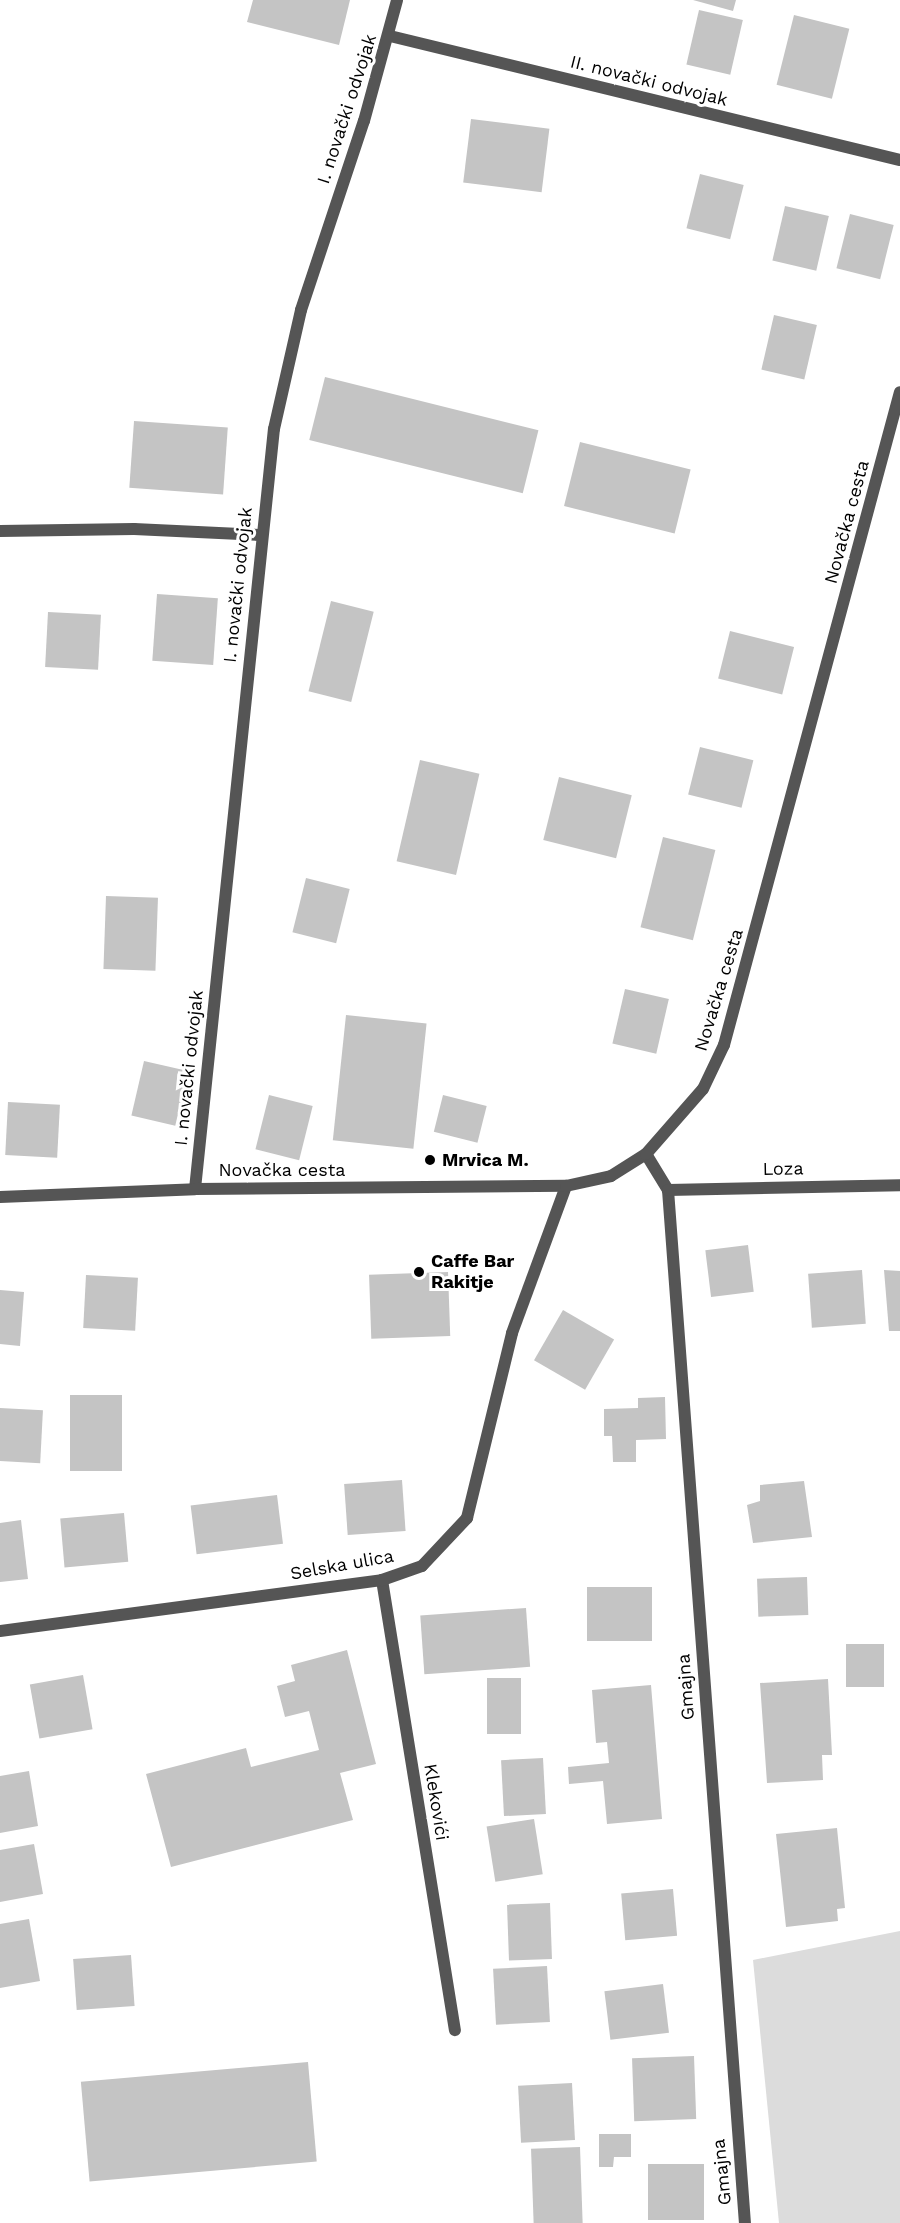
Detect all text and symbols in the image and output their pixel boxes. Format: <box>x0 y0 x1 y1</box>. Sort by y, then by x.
street label: I. novački odvojak <box>313 31 381 187</box>
street label: II. novački odvojak <box>568 51 730 111</box>
street label: Novačka cesta <box>820 458 874 586</box>
street label: I. novački odvojak <box>219 506 257 664</box>
street label: Novačka cesta <box>690 926 748 1054</box>
street label: I. novački odvojak <box>170 989 208 1147</box>
place label: Mrvica M. <box>442 1149 529 1171</box>
marker: Mrvica M. <box>423 1153 437 1167</box>
street label: Loza <box>762 1158 804 1180</box>
street label: Novačka cesta <box>218 1159 346 1181</box>
place label: Caffe Bar Rakitje <box>431 1251 514 1294</box>
marker: Caffe Bar Rakitje <box>412 1265 426 1279</box>
street label: Selska ulica <box>288 1545 396 1585</box>
street label: Gmajna <box>673 1653 699 1721</box>
street label: Klekovići <box>419 1762 453 1842</box>
street label: Gmajna <box>708 2138 736 2206</box>

